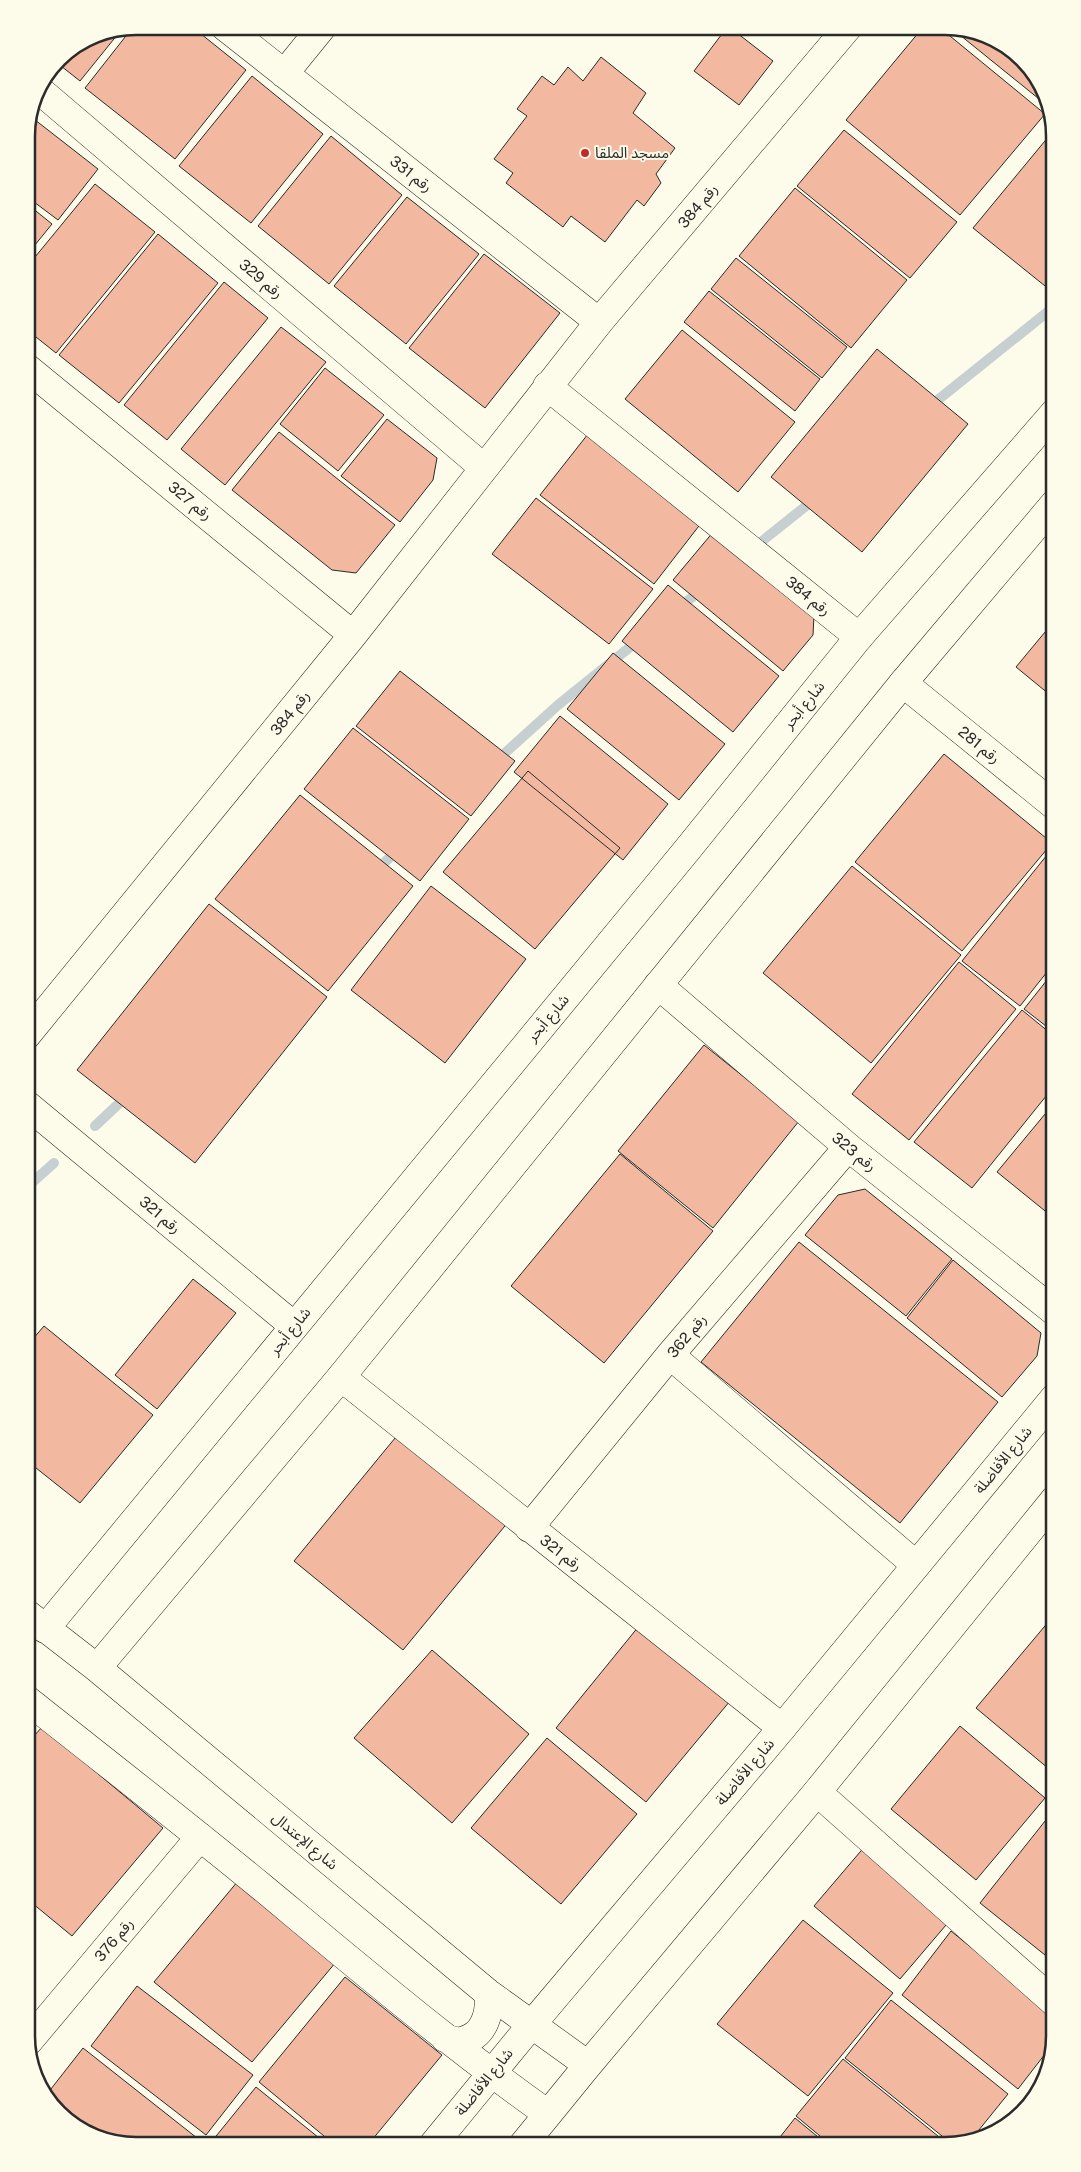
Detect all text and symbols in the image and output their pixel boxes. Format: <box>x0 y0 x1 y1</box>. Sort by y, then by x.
place label: مسجد الملقا <box>595 144 669 161</box>
marker: مسجد الملقا <box>579 147 591 159</box>
street label: رقم 331 <box>385 152 436 198</box>
street label: رقم 384 <box>674 180 723 233</box>
street label: رقم 329 <box>234 256 287 304</box>
street label: رقم 327 <box>163 478 216 526</box>
street label: رقم 384 <box>781 573 834 621</box>
street label: شارع أبحر <box>779 677 831 735</box>
street label: رقم 384 <box>267 687 315 740</box>
street label: رقم 281 <box>953 723 1004 769</box>
street label: شارع أبحر <box>522 991 575 1048</box>
street label: رقم 323 <box>827 1129 880 1177</box>
street label: رقم 321 <box>134 1193 184 1239</box>
street label: شارع أبحر <box>265 1303 317 1361</box>
street label: رقم 362 <box>664 1310 712 1363</box>
street label: شارع الأفاضلة <box>970 1422 1038 1499</box>
street label: رقم 321 <box>535 1531 586 1577</box>
street label: شارع الأفاضلة <box>712 1735 781 1811</box>
street label: شارع الإعتدال <box>267 1808 342 1876</box>
street label: رقم 376 <box>91 1915 139 1967</box>
street label: شارع الأفاضلة <box>451 2044 519 2121</box>

